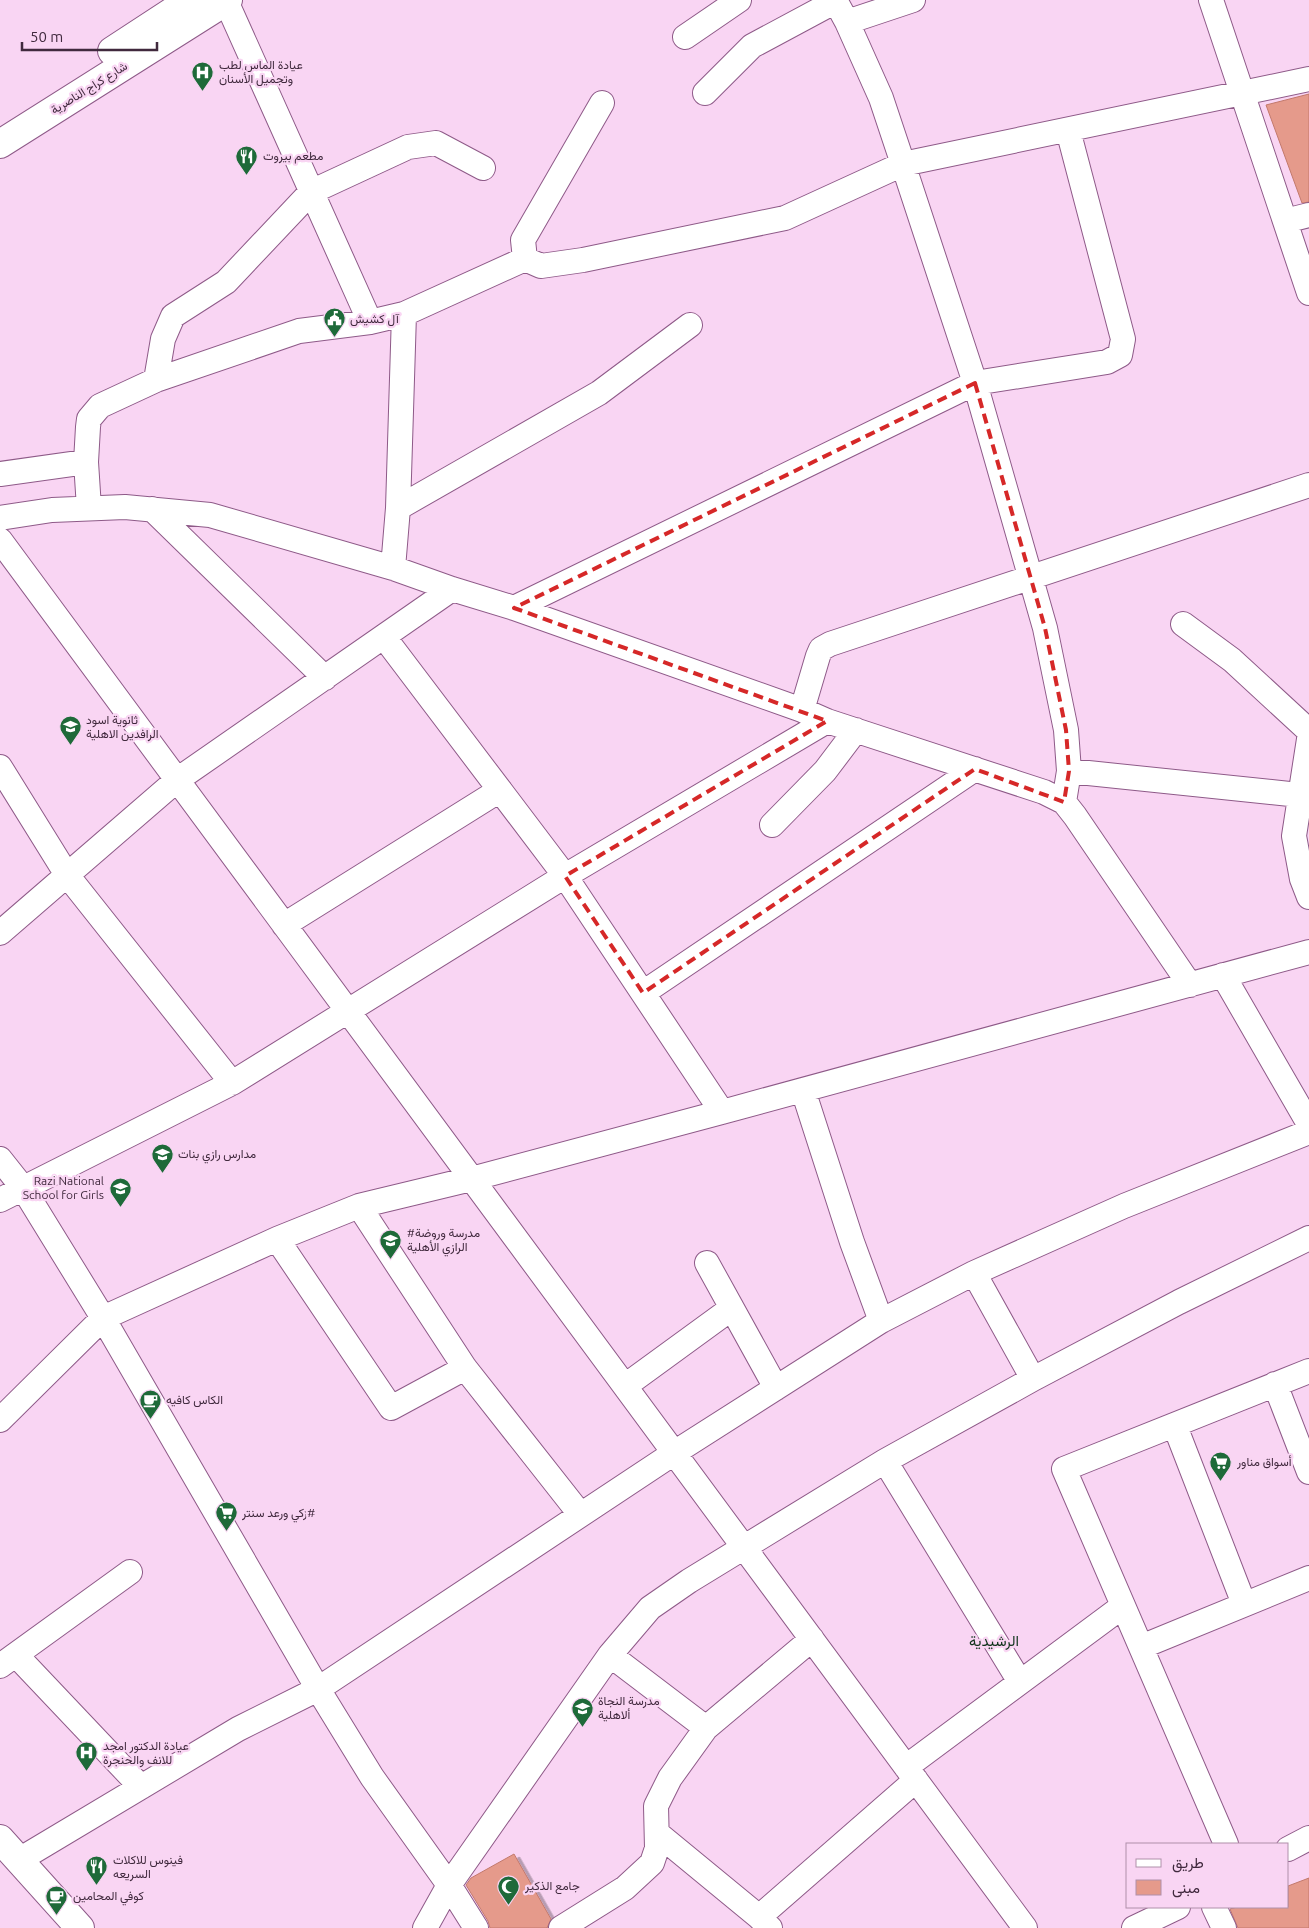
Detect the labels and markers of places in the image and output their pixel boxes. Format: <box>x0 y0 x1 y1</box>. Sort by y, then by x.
place label: عيادة الماس لطب وتجميل الأسنان <box>219 58 303 87</box>
hospital icon: عيادة الماس لطب وتجميل الأسنان <box>191 60 215 91</box>
restaurant icon: مطعم بيروت <box>235 144 259 175</box>
place label: مطعم بيروت <box>263 149 323 164</box>
public building icon: آل كشيش <box>322 307 346 338</box>
place label: آل كشيش <box>350 312 400 327</box>
place label: ثانوية اسود الرافدين الاهلية <box>86 713 159 742</box>
school or university icon: ثانوية اسود الرافدين الاهلية <box>58 715 82 746</box>
school or university icon: مدارس رازي بنات <box>150 1142 174 1173</box>
place label: مدارس رازي بنات <box>178 1147 256 1164</box>
place label: Razi National School for Girls <box>23 1174 104 1201</box>
school or university icon: Razi National School for Girls <box>108 1176 132 1207</box>
place label: #مدرسة وروضة الرازي الأهلية <box>407 1226 480 1257</box>
school or university icon: #مدرسة وروضة الرازي الأهلية <box>379 1228 403 1259</box>
cafe icon: الكاس كافيه <box>138 1388 162 1419</box>
place label: الكاس كافيه <box>166 1393 223 1408</box>
supermarket icon: أسواق مناور <box>1209 1450 1233 1481</box>
place label: أسواق مناور <box>1236 1455 1292 1470</box>
supermarket icon: زكي ورعد سنتر# <box>214 1501 238 1532</box>
place label: زكي ورعد سنتر# <box>241 1506 315 1523</box>
place label: مدرسة النجاة ألاهلية <box>598 1694 660 1722</box>
school or university icon: مدرسة النجاة ألاهلية <box>570 1696 594 1727</box>
place label: عيادة الدكتور امجد للانف والحنجرة <box>103 1739 189 1768</box>
hospital icon: عيادة الدكتور امجد للانف والحنجرة <box>75 1741 99 1772</box>
place label: فينوس للاكلات السريعه <box>113 1853 183 1882</box>
restaurant icon: فينوس للاكلات السريعه <box>85 1855 109 1886</box>
mosque icon: جامع الذكير <box>497 1874 521 1905</box>
place label: جامع الذكير <box>524 1879 580 1895</box>
cafe icon: كوفي المحامين <box>45 1884 69 1915</box>
place label: كوفي المحامين <box>73 1889 144 1906</box>

